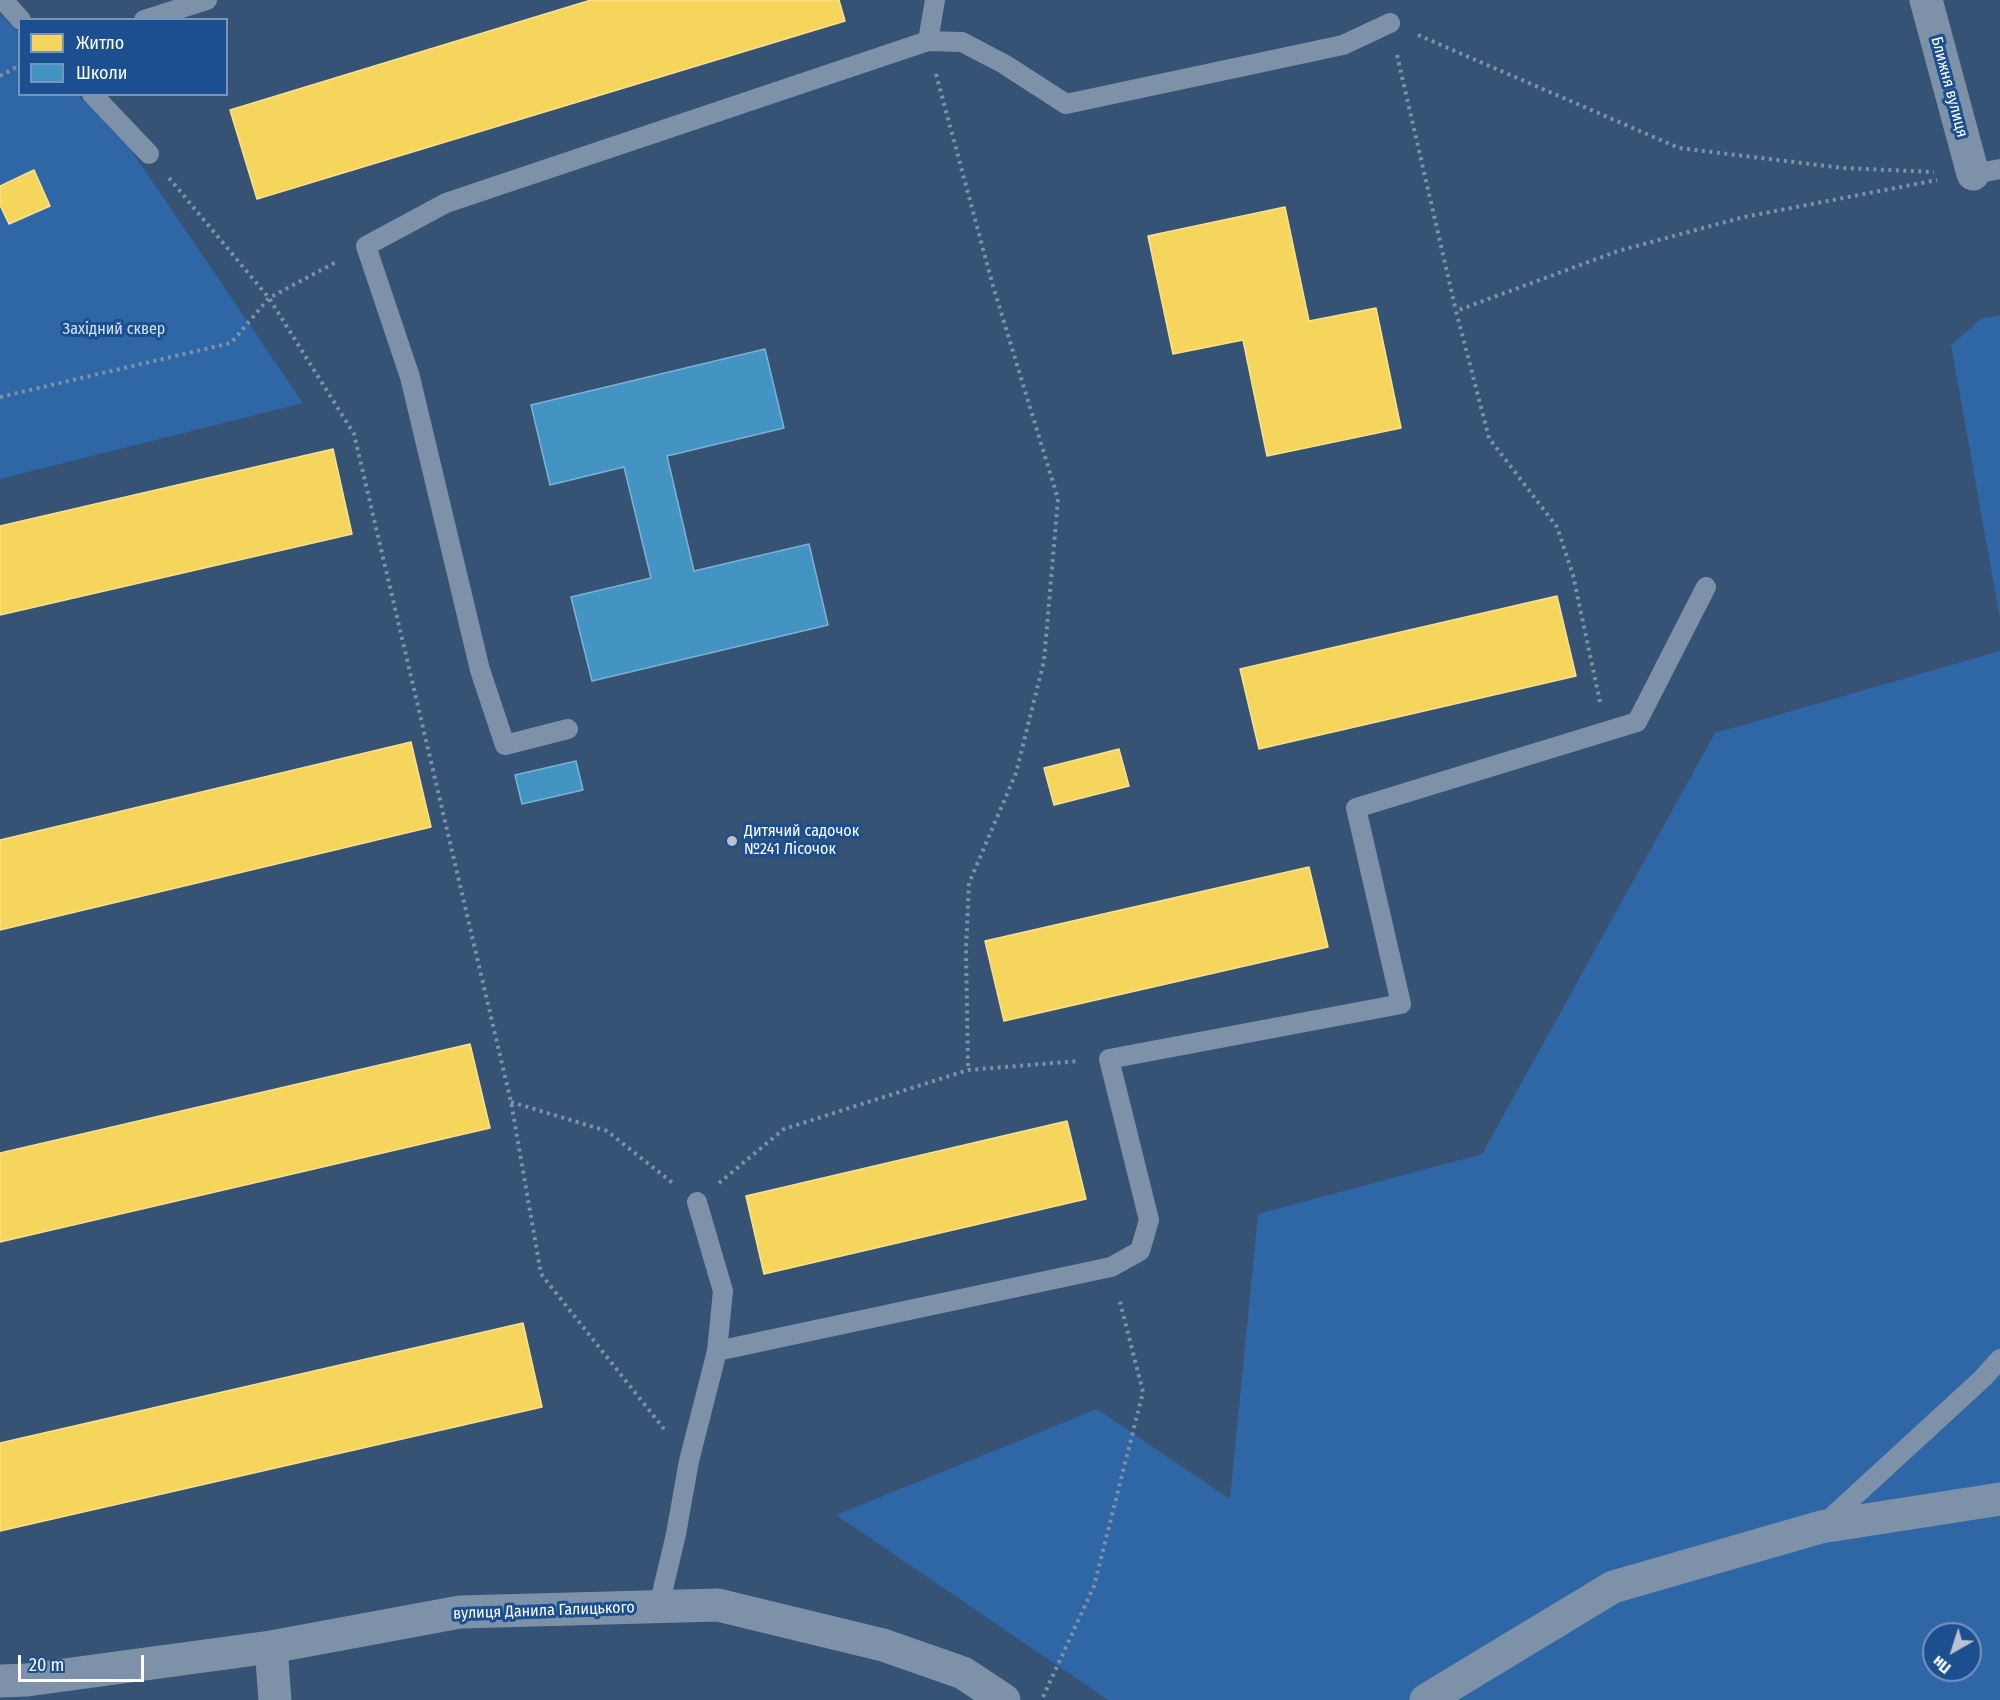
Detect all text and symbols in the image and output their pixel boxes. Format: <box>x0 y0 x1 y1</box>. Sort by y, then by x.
legend <box>18 18 228 96</box>
text: Житло <box>76 32 124 54</box>
street label: Ближня вулиця <box>1926 34 1972 140</box>
text: Школи <box>76 62 127 84</box>
park label: Західний сквер <box>63 320 165 340</box>
place label: Дитячий садочок №241 Лісочок <box>744 822 859 860</box>
marker: Дитячий садочок №241 Лісочок <box>725 834 739 848</box>
street label: вулиця Данила Галицького <box>453 1598 635 1624</box>
north arrow <box>1922 1622 1982 1682</box>
scale bar <box>21 1643 147 1681</box>
text: Пн <box>1929 1652 1955 1678</box>
text: 20 m <box>29 1654 64 1676</box>

